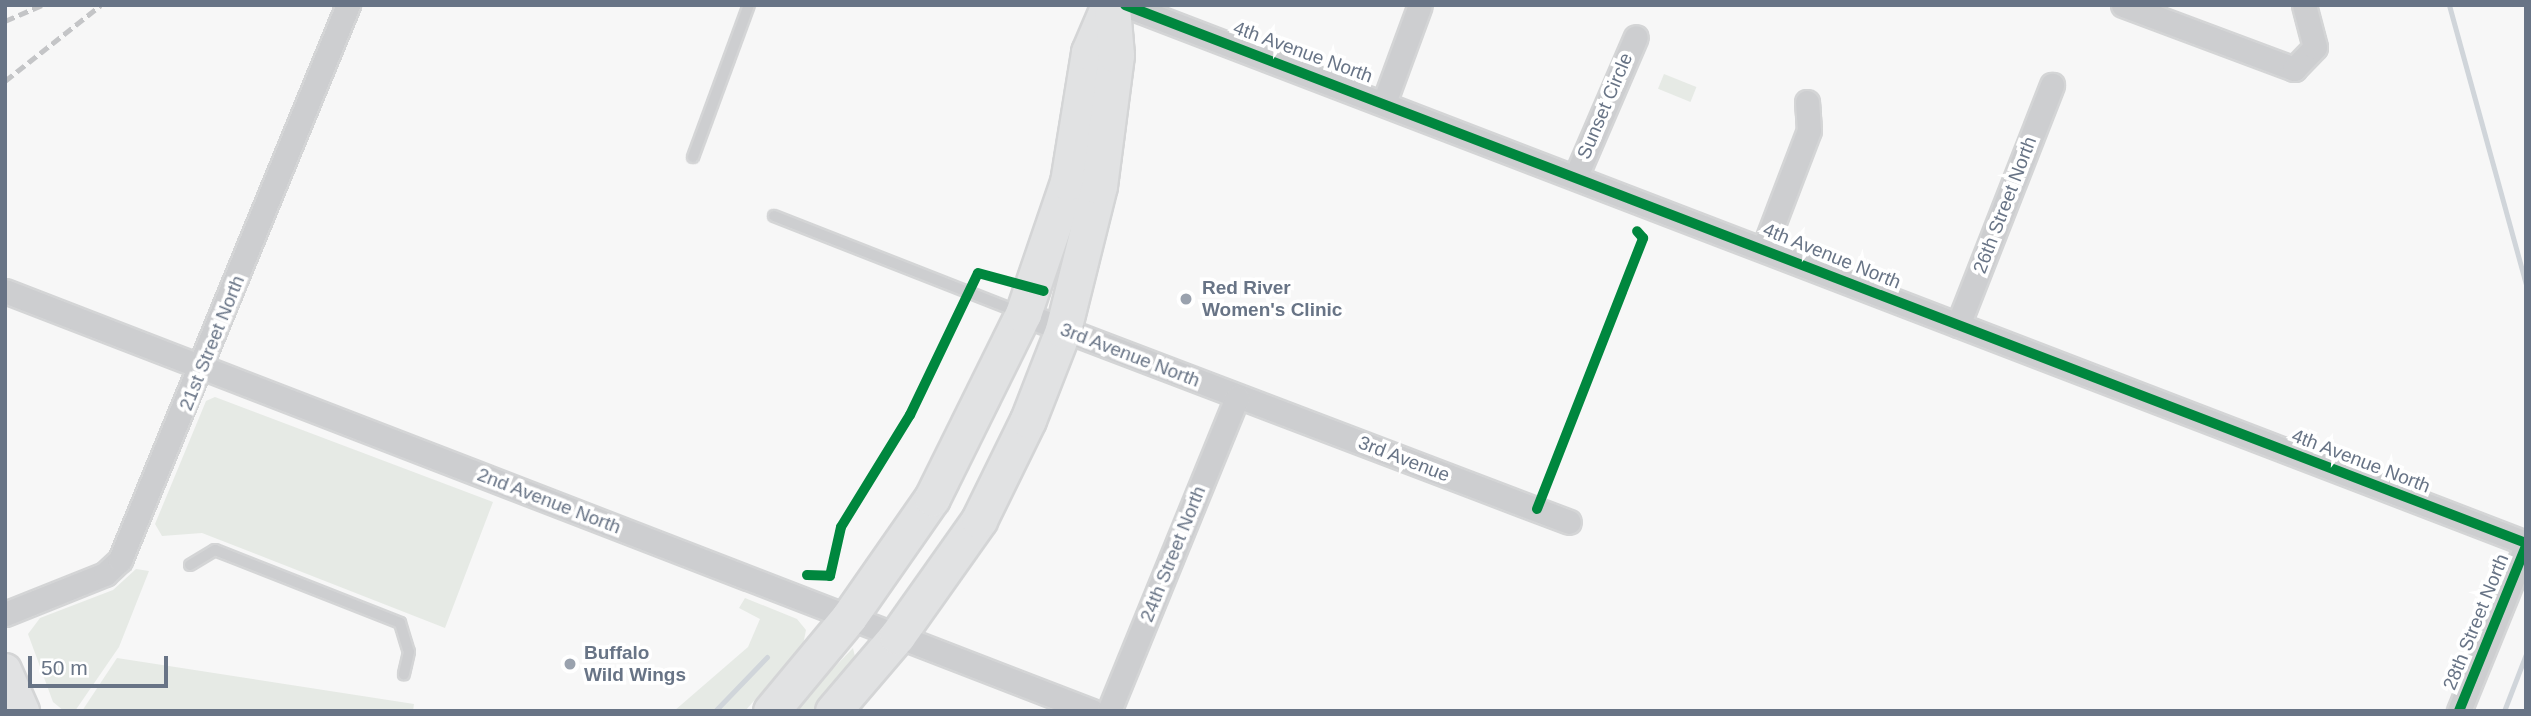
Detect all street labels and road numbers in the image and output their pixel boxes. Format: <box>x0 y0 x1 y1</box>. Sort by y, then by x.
street label: 4th Avenue North <box>1230 16 1376 88</box>
street label: Sunset Circle <box>1572 50 1638 162</box>
street label: 26th Street North <box>1968 133 2042 277</box>
street label: 4th Avenue North <box>1759 218 1905 294</box>
street label: 21st Street North <box>175 272 249 414</box>
street label: 3rd Avenue North <box>1057 318 1203 392</box>
street label: 4th Avenue North <box>2288 424 2434 498</box>
street label: 3rd Avenue <box>1355 431 1453 487</box>
street label: 2nd Avenue North <box>474 463 624 539</box>
street label: 24th Street North <box>1135 483 1211 625</box>
street label: 28th Street North <box>2438 551 2514 693</box>

